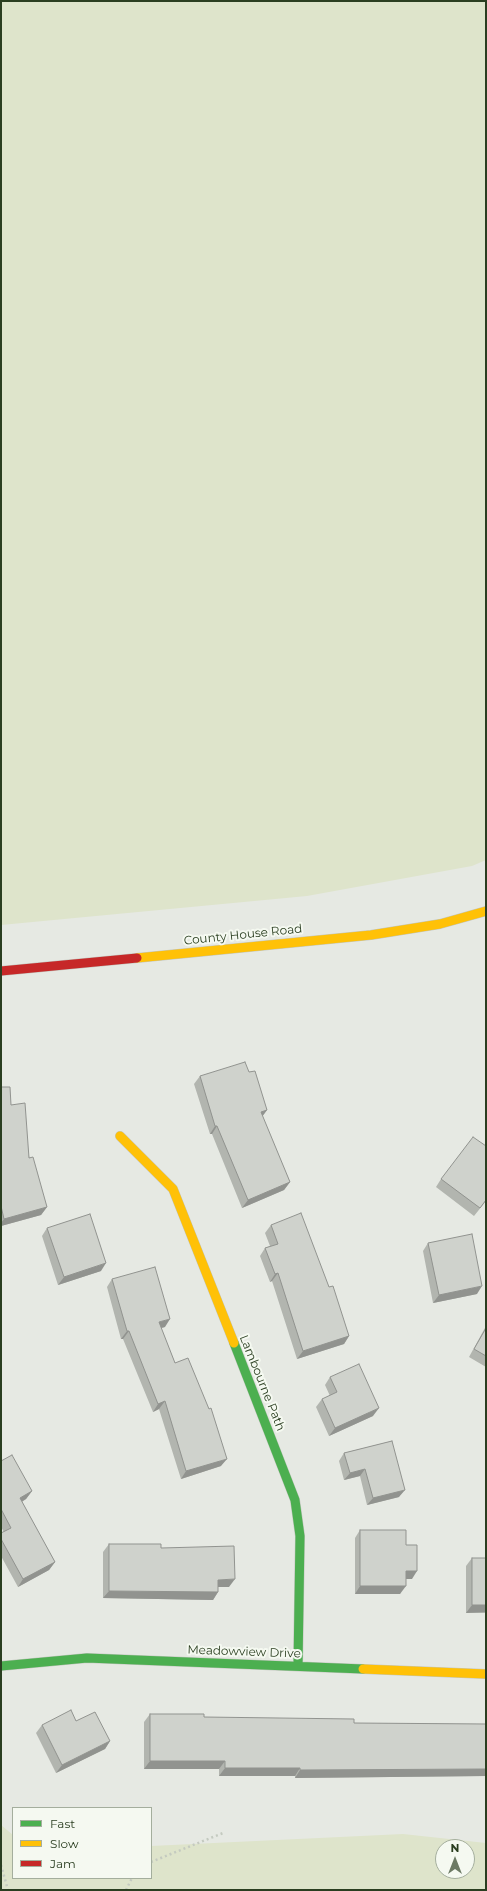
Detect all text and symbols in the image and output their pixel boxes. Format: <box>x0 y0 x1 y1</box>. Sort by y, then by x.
street label: County House Road <box>183 922 303 948</box>
street label: Lambourne Path <box>236 1333 288 1433</box>
street label: Meadowview Drive <box>187 1643 301 1661</box>
legend <box>12 1807 152 1879</box>
text: Fast <box>50 1816 75 1831</box>
text: Slow <box>50 1836 79 1851</box>
north arrow <box>435 1839 475 1879</box>
text: N <box>451 1841 459 1855</box>
text: Jam <box>50 1856 76 1871</box>

